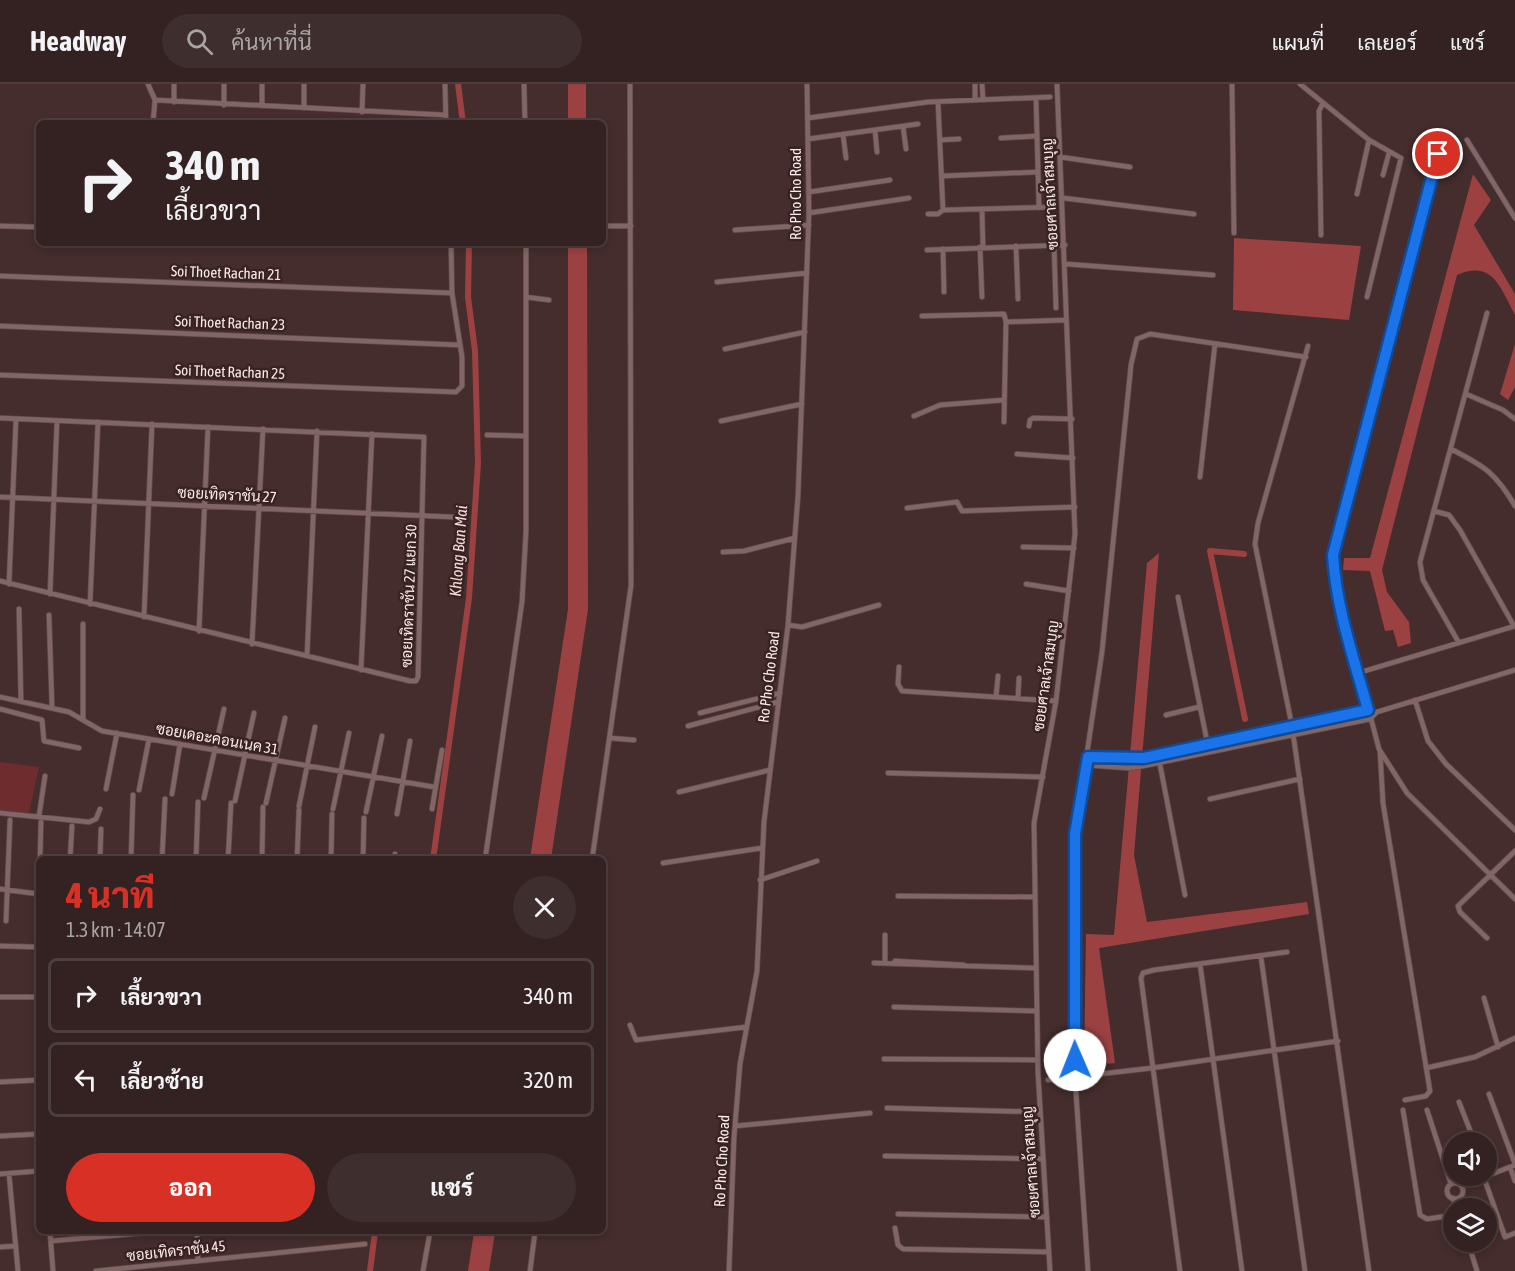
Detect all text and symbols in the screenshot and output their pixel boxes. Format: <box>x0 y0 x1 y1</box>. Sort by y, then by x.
search box <box>162 14 582 68</box>
text: Headway <box>30 25 126 57</box>
icon: search <box>183 25 216 58</box>
text: ค้นหาที่นี่ <box>231 29 312 55</box>
text: แผนที่ <box>1272 30 1324 54</box>
text: เลเยอร์ <box>1357 30 1417 54</box>
text: แชร์ <box>1450 30 1485 54</box>
pin <box>1412 128 1463 179</box>
icon: arrive <box>1421 137 1454 170</box>
street label: ซอยศาลเจ้าสมบุญ <box>1037 138 1064 250</box>
text: 340 m <box>165 141 260 189</box>
icon: right <box>66 144 144 222</box>
street label: Ro Pho Cho Road <box>787 148 804 240</box>
text: เลี้ยวขวา <box>165 195 261 226</box>
street label: Soi Thoet Rachan 21 <box>171 262 281 283</box>
street label: Soi Thoet Rachan 23 <box>175 312 285 333</box>
street label: Soi Thoet Rachan 25 <box>175 361 285 382</box>
street label: ซอยเทิดราชัน 27 <box>177 483 277 506</box>
water label: Khlong Ban Mai <box>446 504 471 597</box>
street label: ซอยเทิดราชัน 27 แยก 30 <box>398 524 419 668</box>
street label: ซอยศาลเจ้าสมบุญ <box>1028 619 1065 733</box>
street label: Ro Pho Cho Road <box>754 630 783 724</box>
street label: ซอยเดอะคอนเนค 31 <box>155 719 280 758</box>
text: 4 นาที <box>66 874 155 916</box>
button: close <box>513 876 576 939</box>
text: 1.3 km · 14:07 <box>66 918 166 941</box>
icon: right <box>69 979 102 1012</box>
text: 340 m <box>523 983 573 1009</box>
text: เลี้ยวขวา <box>120 984 202 1010</box>
position arrow <box>1043 1028 1107 1092</box>
icon: left <box>69 1063 102 1096</box>
text: 320 m <box>523 1067 573 1093</box>
text: เลี้ยวซ้าย <box>120 1068 204 1094</box>
street label: ซอยศาลเจ้าสมบุญ <box>1017 1105 1046 1219</box>
street label: Ro Pho Cho Road <box>711 1115 732 1207</box>
map controls <box>1443 1132 1497 1252</box>
button: sound <box>1443 1132 1497 1186</box>
button: ออก <box>66 1153 315 1222</box>
button: แชร์ <box>327 1153 576 1222</box>
button: layers <box>1443 1198 1497 1252</box>
street label: ซอยเทิดราชัน 45 <box>126 1237 226 1264</box>

